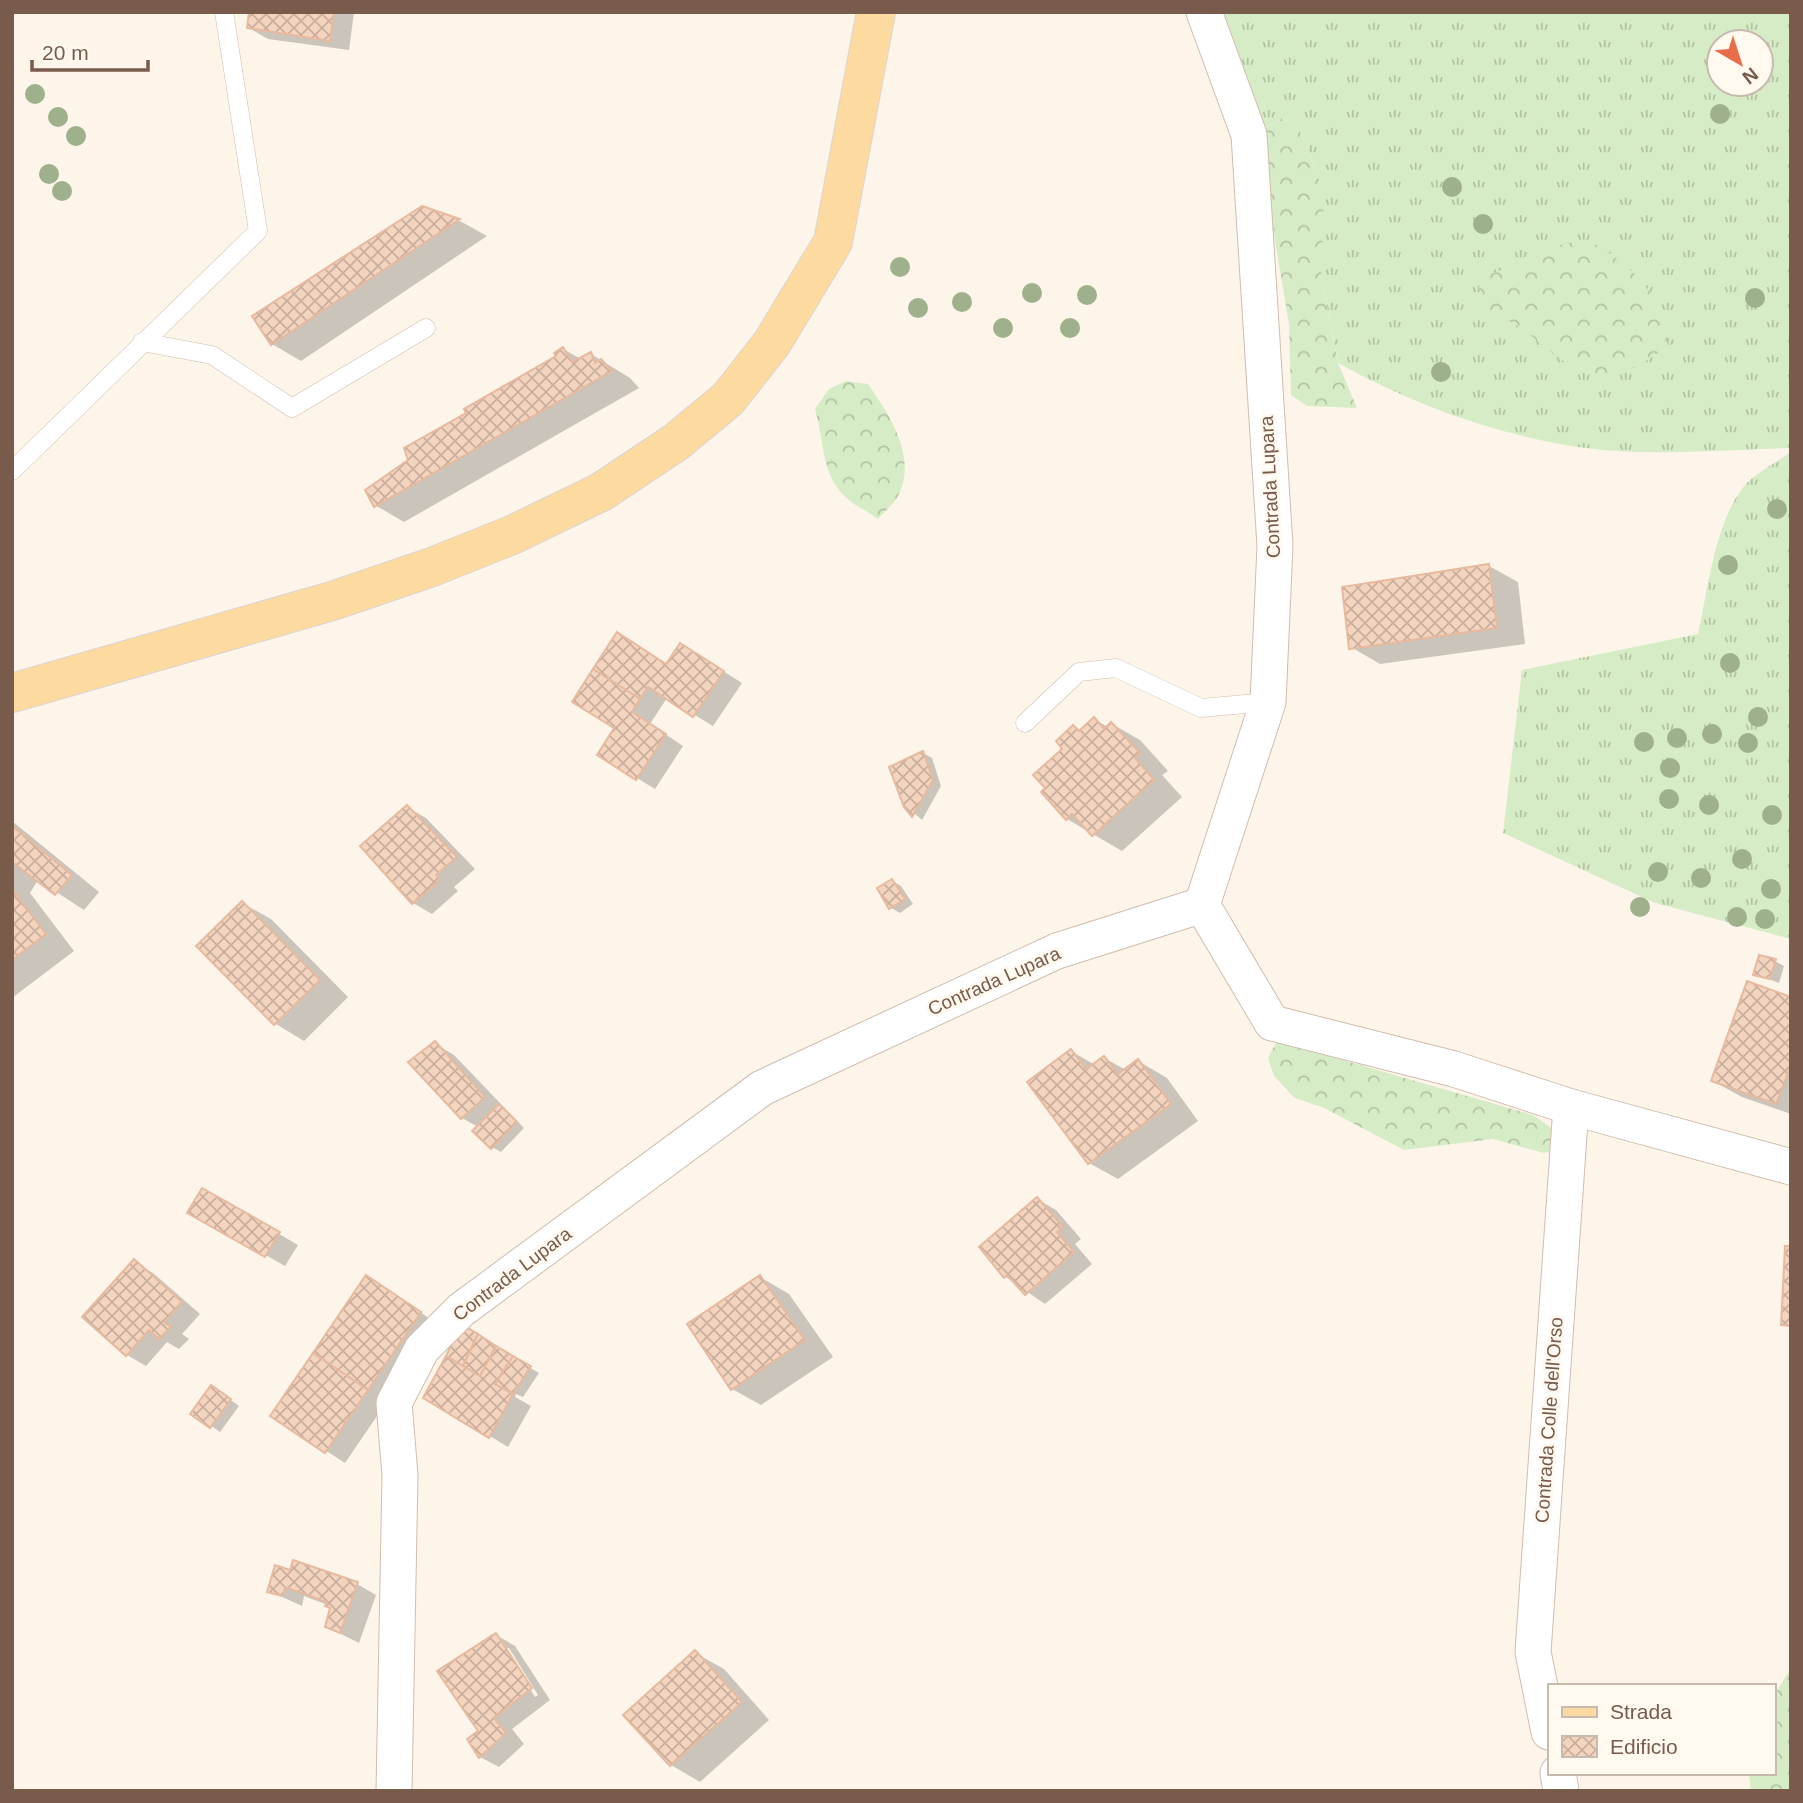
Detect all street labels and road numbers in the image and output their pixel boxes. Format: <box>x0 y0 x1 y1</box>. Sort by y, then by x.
street label: Contrada Lupara <box>1256 415 1284 559</box>
street label: Contrada Lupara <box>925 942 1064 1020</box>
street label: Contrada Lupara <box>449 1222 576 1325</box>
street label: Contrada Colle dell'Orso <box>1531 1316 1567 1524</box>

